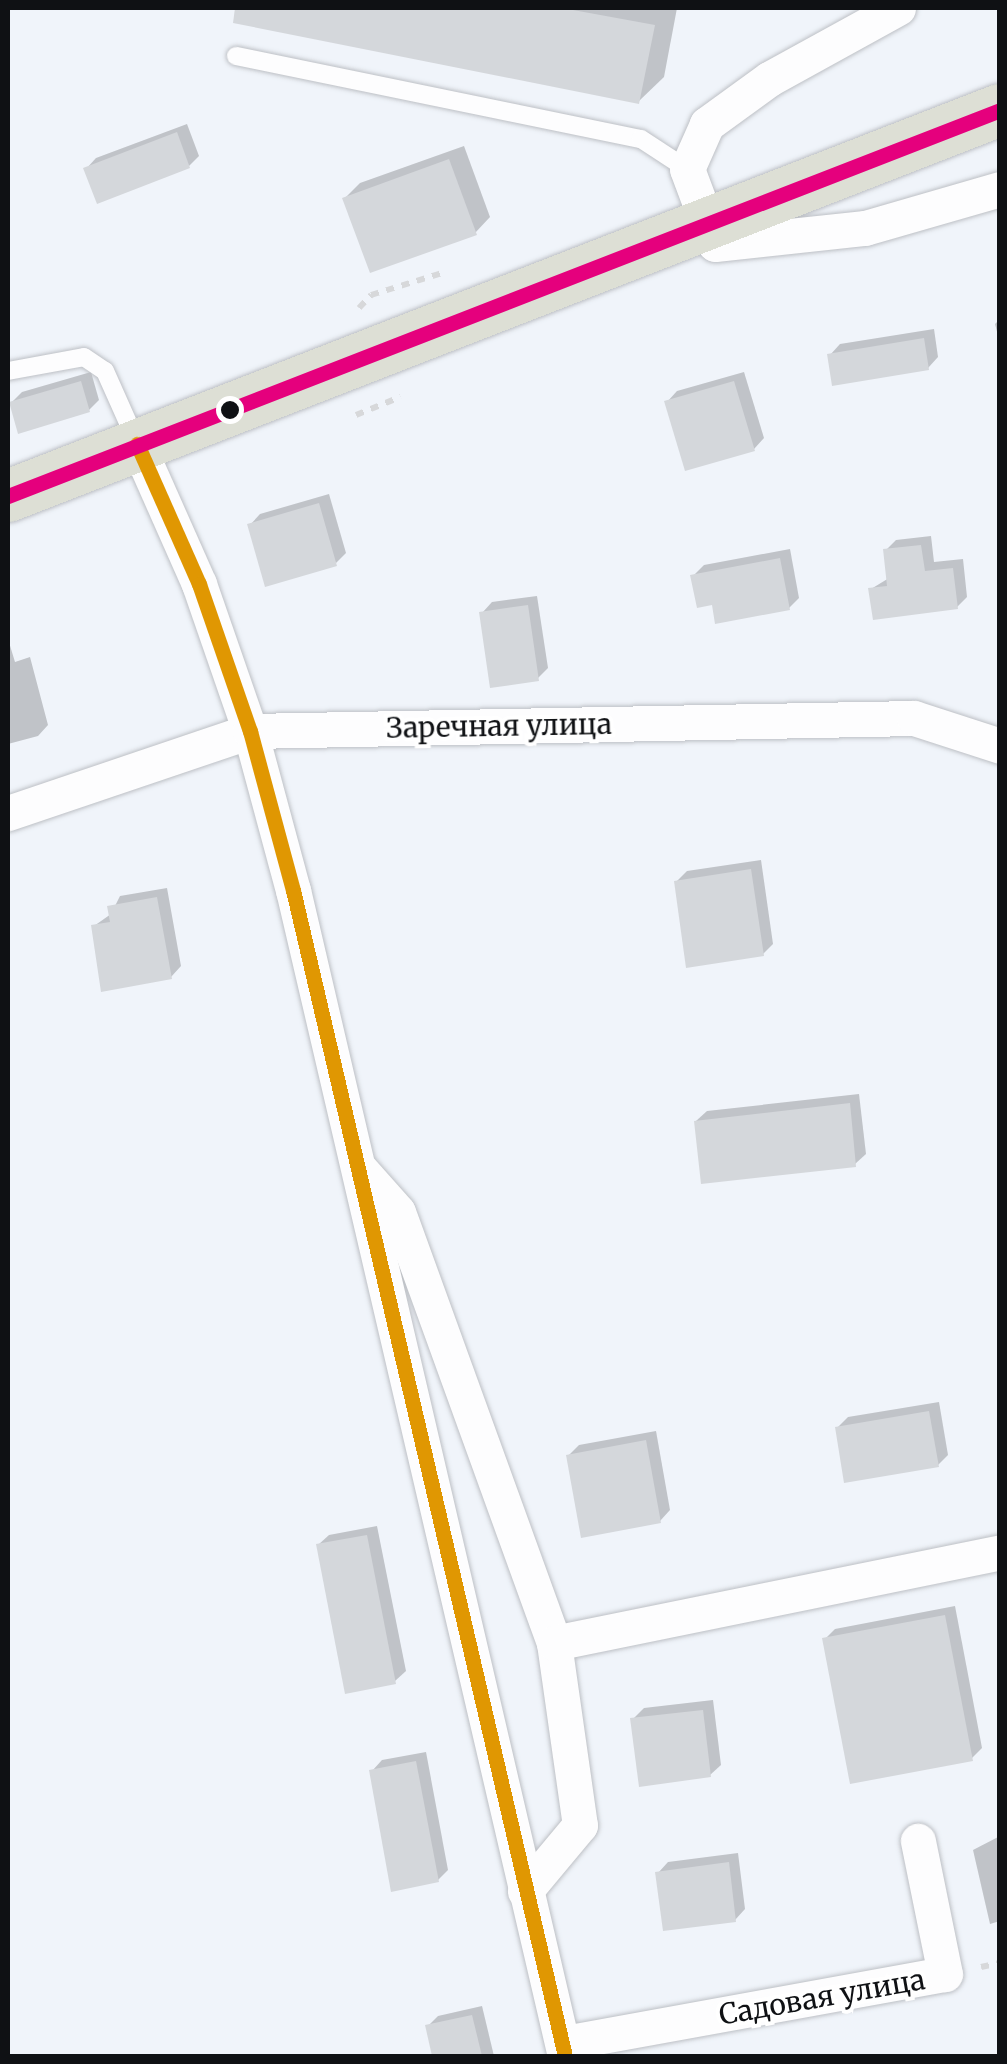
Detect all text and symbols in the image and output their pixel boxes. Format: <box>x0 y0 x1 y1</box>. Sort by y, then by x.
unlabelled marker <box>220 400 240 420</box>
street label: Заречная улица <box>386 707 612 745</box>
street label: Садовая улица <box>716 1962 928 2032</box>

